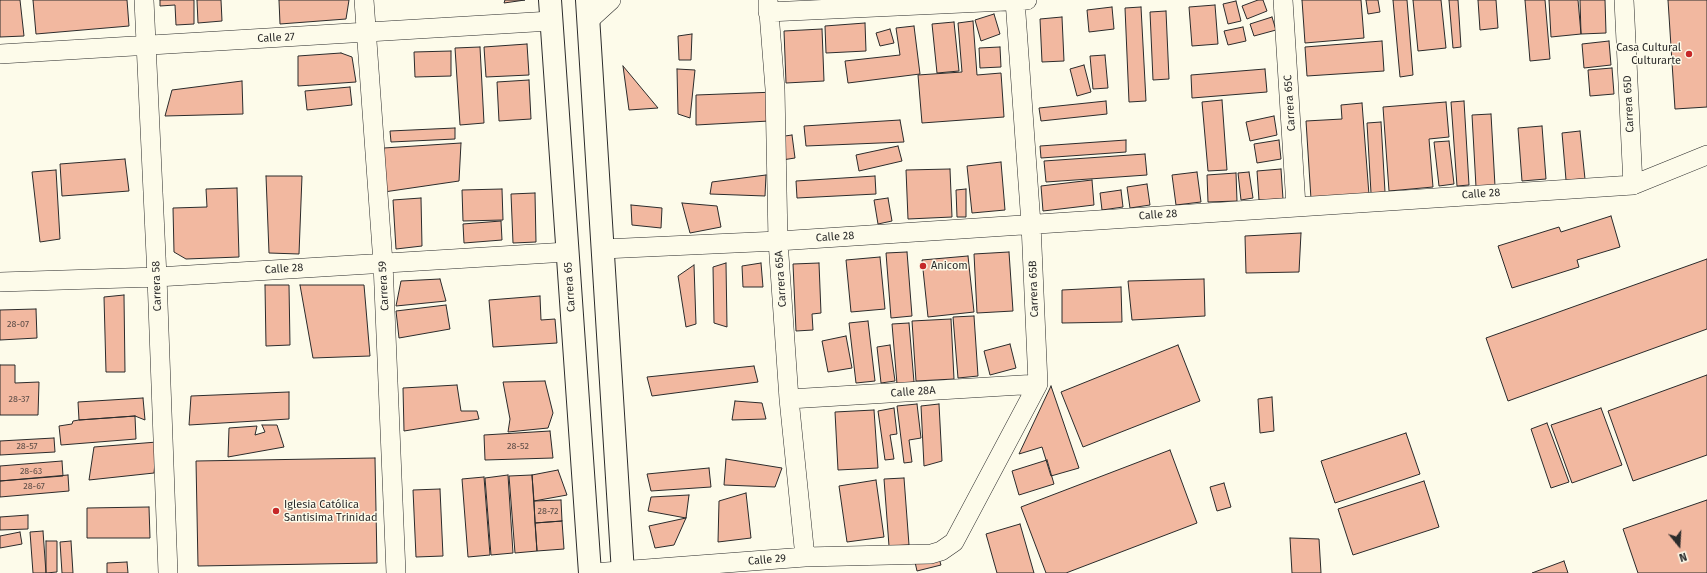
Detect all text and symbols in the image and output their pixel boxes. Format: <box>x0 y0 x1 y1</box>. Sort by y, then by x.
street label: Calle 27 <box>257 30 295 46</box>
place label: Casa Cultural Culturarte <box>1616 41 1681 67</box>
marker: Casa Cultural Culturarte <box>1684 49 1694 59</box>
street label: Carrera 65C <box>1281 74 1299 132</box>
street label: Carrera 65D <box>1621 75 1637 133</box>
street label: Calle 28 <box>1461 186 1501 202</box>
street label: Calle 28 <box>1138 207 1178 223</box>
street label: Calle 28 <box>815 229 855 245</box>
street label: Carrera 65A <box>772 250 790 308</box>
place label: Anicom <box>931 259 968 273</box>
street label: Carrera 65B <box>1026 260 1042 318</box>
street label: Carrera 58 <box>150 261 164 311</box>
street label: Calle 28 <box>264 261 304 277</box>
street label: Carrera 59 <box>376 261 392 311</box>
street label: Carrera 65 <box>562 261 578 313</box>
marker: Anicom <box>918 261 928 271</box>
house number: 28-07 <box>7 319 29 329</box>
street label: Calle 28A <box>890 384 936 400</box>
house number: 28-37 <box>9 394 29 404</box>
house number: 28-57 <box>16 441 38 451</box>
house number: 28-52 <box>507 441 529 451</box>
house number: 28-63 <box>20 466 42 476</box>
house number: 28-67 <box>23 481 45 491</box>
place label: Iglesia Católica Santisima Trinidad <box>284 498 377 524</box>
marker: Iglesia Católica Santisima Trinidad <box>271 506 281 516</box>
house number: 28-72 <box>538 506 558 516</box>
north arrow <box>1659 525 1699 565</box>
text: N <box>1677 550 1688 564</box>
street label: Calle 29 <box>747 552 787 568</box>

